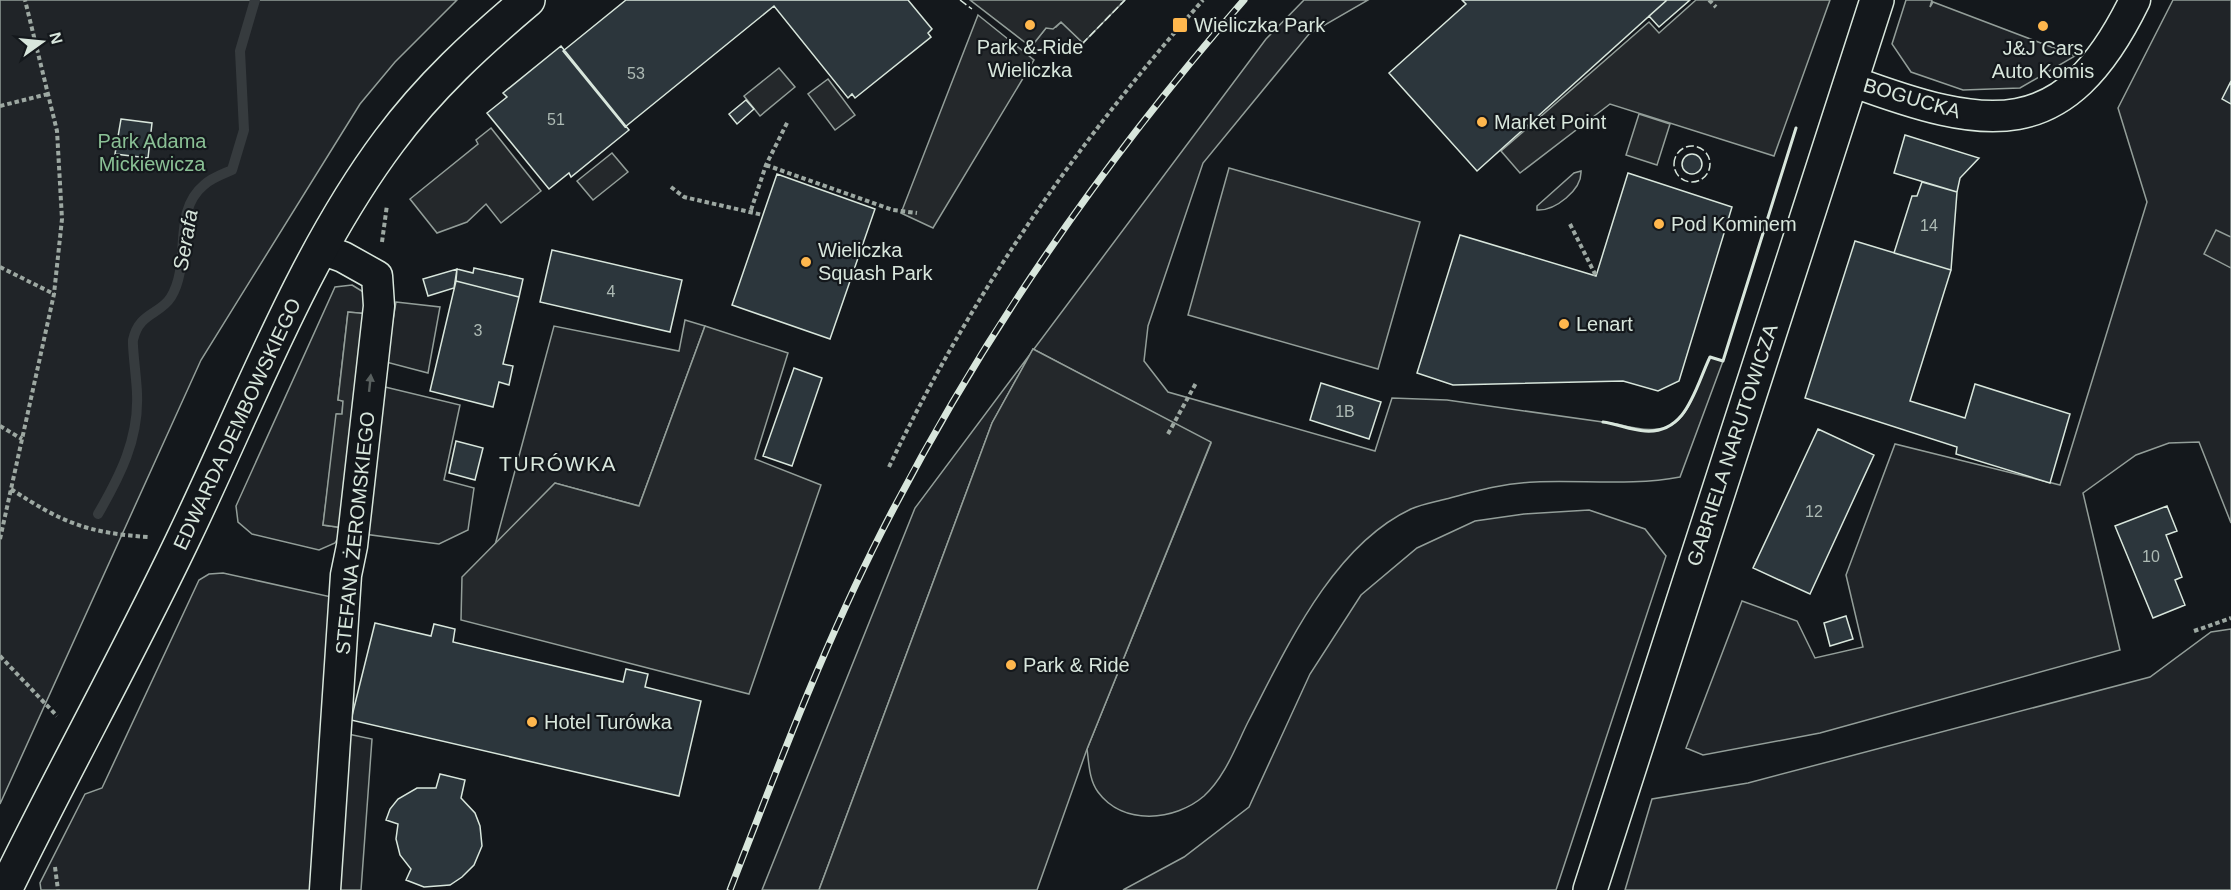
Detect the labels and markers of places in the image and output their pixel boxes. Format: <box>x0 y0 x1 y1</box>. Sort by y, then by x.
place label: Wieliczka Park <box>1194 14 1326 36</box>
marker: Wieliczka Park <box>1171 16 1189 34</box>
marker: Park & Ride Wieliczka <box>1023 18 1037 32</box>
marker: J&J Cars Auto Komis <box>2036 19 2050 33</box>
place label: Park & Ride Wieliczka <box>977 36 1083 81</box>
place label: J&J Cars Auto Komis <box>1992 37 2094 82</box>
place label: Market Point <box>1494 111 1607 133</box>
marker: Market Point <box>1475 115 1489 129</box>
place label: Pod Kominem <box>1671 213 1797 235</box>
marker: Pod Kominem <box>1652 217 1666 231</box>
place label: Wieliczka Squash Park <box>818 239 934 284</box>
marker: Wieliczka Squash Park <box>799 255 813 269</box>
place label: Lenart <box>1576 313 1633 335</box>
marker: Lenart <box>1557 317 1571 331</box>
place label: Park & Ride <box>1023 654 1130 676</box>
marker: Park & Ride <box>1004 658 1018 672</box>
place label: Hotel Turówka <box>544 711 673 733</box>
marker: Hotel Turówka <box>525 715 539 729</box>

